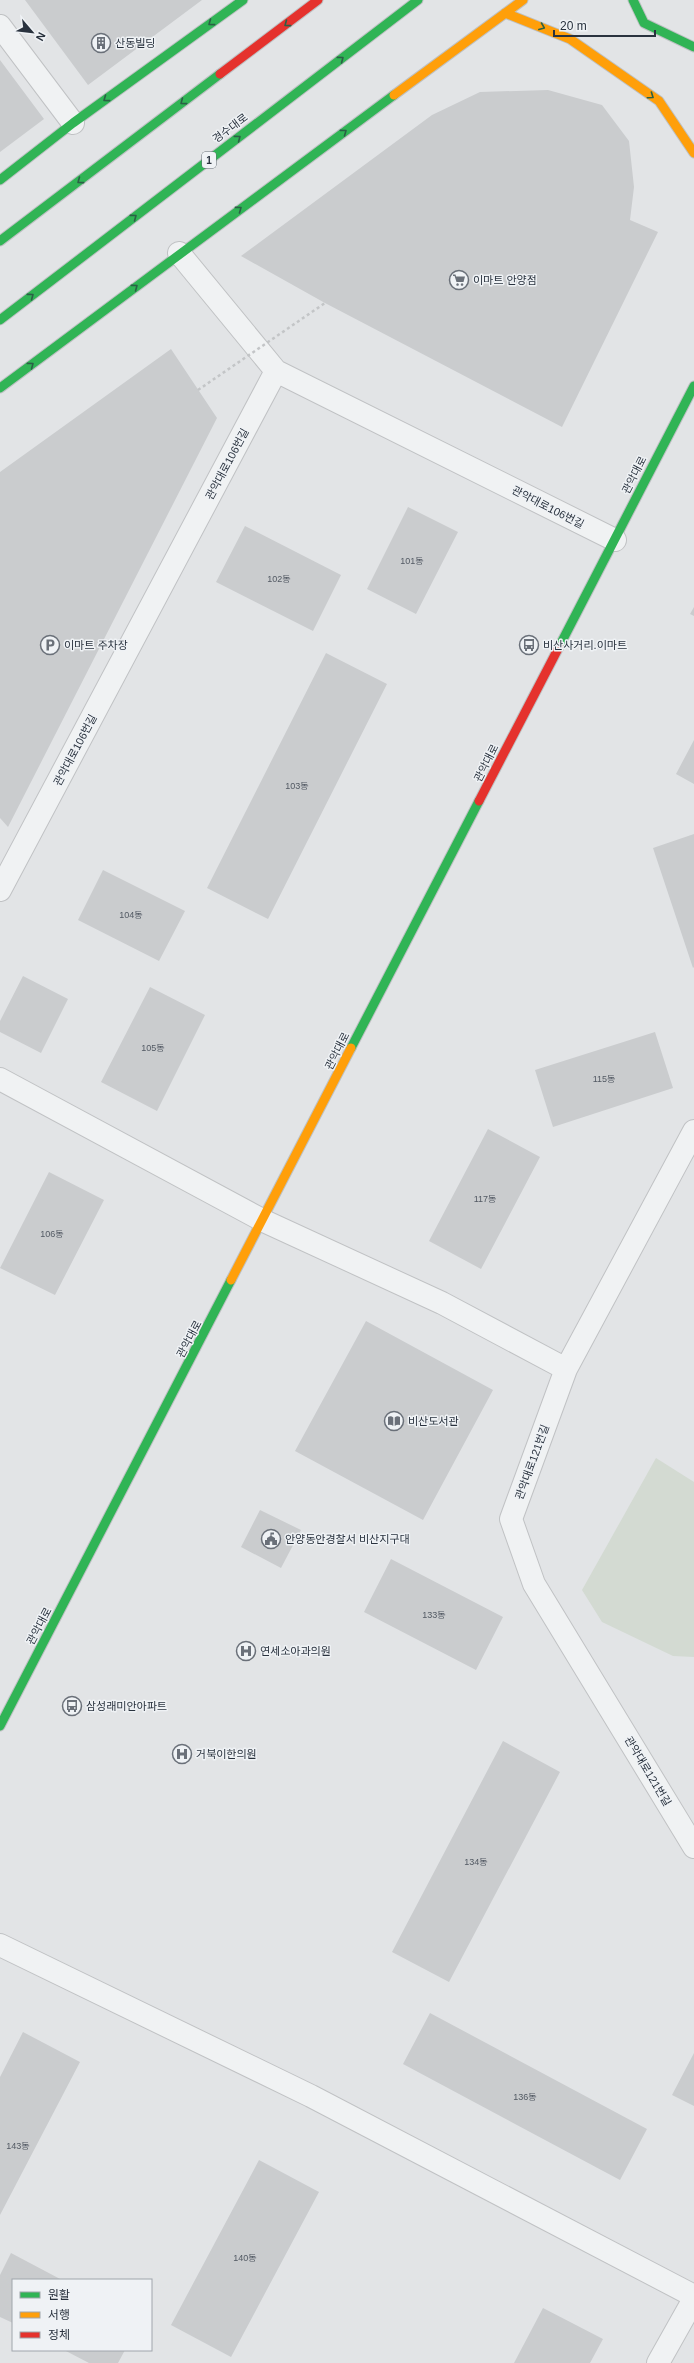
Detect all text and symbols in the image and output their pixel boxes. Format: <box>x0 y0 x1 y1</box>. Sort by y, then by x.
north arrow <box>12 12 52 52</box>
scale bar <box>554 12 655 38</box>
one-way arrow <box>208 18 215 26</box>
one-way arrow <box>284 19 291 26</box>
text: 20 m <box>560 19 587 33</box>
one-way arrow <box>538 23 545 31</box>
text: N <box>34 30 48 43</box>
building icon: 산동빌딩 <box>90 32 112 54</box>
place label: 산동빌딩 <box>115 37 155 49</box>
one-way arrow <box>336 57 343 64</box>
one-way arrow <box>647 91 654 98</box>
one-way arrow <box>103 95 110 102</box>
one-way arrow <box>181 97 188 104</box>
street label: 경수대로 <box>210 111 250 145</box>
one-way arrow <box>340 130 347 137</box>
one-way arrow <box>233 136 240 143</box>
road number: 1 <box>202 152 216 168</box>
one-way arrow <box>77 176 84 183</box>
one-way arrow <box>235 207 242 214</box>
one-way arrow <box>130 215 137 222</box>
supermarket icon: 이마트 안양점 <box>448 269 470 291</box>
place label: 이마트 안양점 <box>473 274 537 286</box>
one-way arrow <box>131 284 138 291</box>
one-way arrow <box>27 293 34 301</box>
one-way arrow <box>27 363 34 370</box>
street label: 관악대로106번길 <box>203 426 251 502</box>
street label: 관악대로 <box>619 454 649 496</box>
street label: 관악대로106번길 <box>510 484 586 530</box>
house number: 101동 <box>400 556 424 566</box>
house number: 102동 <box>267 574 291 584</box>
parking icon: 이마트 주차장 <box>39 634 61 656</box>
bus stop icon: 비산사거리.이마트 <box>518 634 540 656</box>
place label: 이마트 주차장 <box>64 639 128 651</box>
place label: 비산사거리.이마트 <box>543 639 627 651</box>
street label: 관악대로106번길 <box>51 712 99 788</box>
street label: 관악대로 <box>471 742 501 784</box>
house number: 103동 <box>285 781 309 791</box>
house number: 104동 <box>119 910 143 920</box>
street label: 관악대로 <box>322 1030 352 1072</box>
house number: 105동 <box>141 1043 165 1053</box>
house number: 115동 <box>593 1074 615 1084</box>
house number: 117동 <box>474 1194 496 1204</box>
house number: 106동 <box>40 1229 64 1239</box>
street label: 관악대로 <box>174 1318 204 1360</box>
library icon: 비산도서관 <box>383 1410 405 1432</box>
place label: 비산도서관 <box>408 1415 459 1427</box>
street label: 관악대로121번길 <box>513 1423 551 1501</box>
public building icon: 안양동안경찰서 비산지구대 <box>260 1528 282 1550</box>
place label: 안양동안경찰서 비산지구대 <box>285 1533 410 1545</box>
street label: 관악대로 <box>24 1605 54 1647</box>
house number: 133동 <box>422 1610 446 1620</box>
hospital icon: 연세소아과의원 <box>235 1640 257 1662</box>
place label: 연세소아과의원 <box>260 1645 331 1657</box>
bus stop icon: 삼성래미안아파트 <box>61 1695 83 1717</box>
place label: 삼성래미안아파트 <box>86 1700 167 1712</box>
street label: 관악대로121번길 <box>622 1734 674 1808</box>
hospital icon: 거북이한의원 <box>171 1743 193 1765</box>
place label: 거북이한의원 <box>196 1748 257 1760</box>
house number: 134동 <box>464 1857 488 1867</box>
house number: 136동 <box>513 2092 537 2102</box>
house number: 143동 <box>6 2141 30 2151</box>
house number: 140동 <box>233 2253 257 2263</box>
legend <box>12 2279 152 2351</box>
text: 원활 <box>48 2288 70 2302</box>
text: 서행 <box>48 2308 70 2322</box>
text: 정체 <box>48 2328 70 2342</box>

